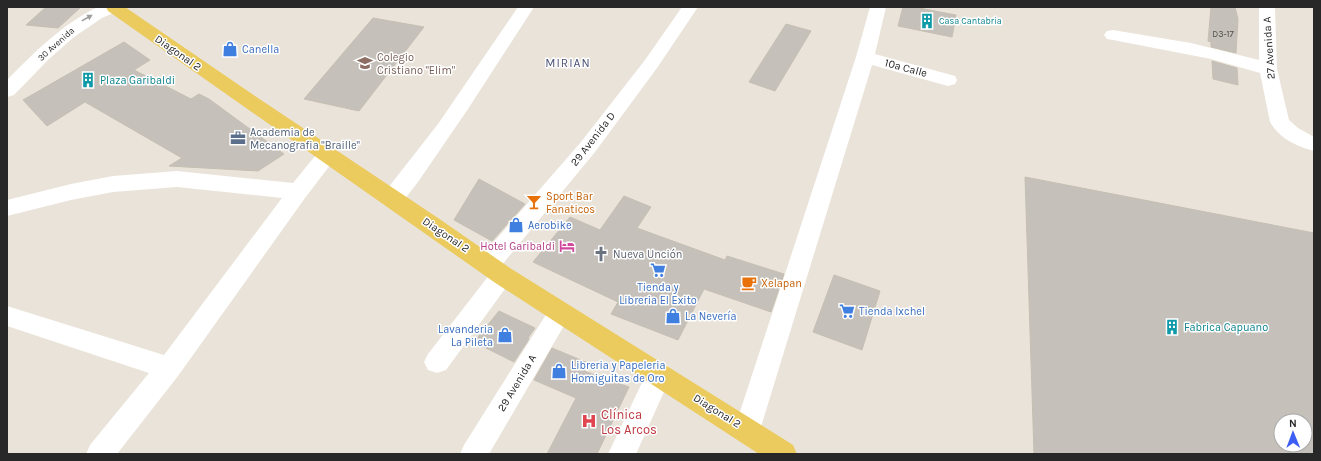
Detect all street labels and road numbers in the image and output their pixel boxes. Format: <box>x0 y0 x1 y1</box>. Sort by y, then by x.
street label: 27 Avenida A <box>1260 16 1278 80</box>
street label: 30 Avenida <box>36 25 76 63</box>
street label: Diagonal 2 <box>152 32 204 74</box>
street label: 10a Calle <box>883 56 929 80</box>
street label: 29 Avenida D <box>568 109 618 169</box>
street label: Diagonal 2 <box>420 215 472 255</box>
street label: 29 Avenida A <box>495 352 539 414</box>
street label: Diagonal 2 <box>691 391 743 431</box>

